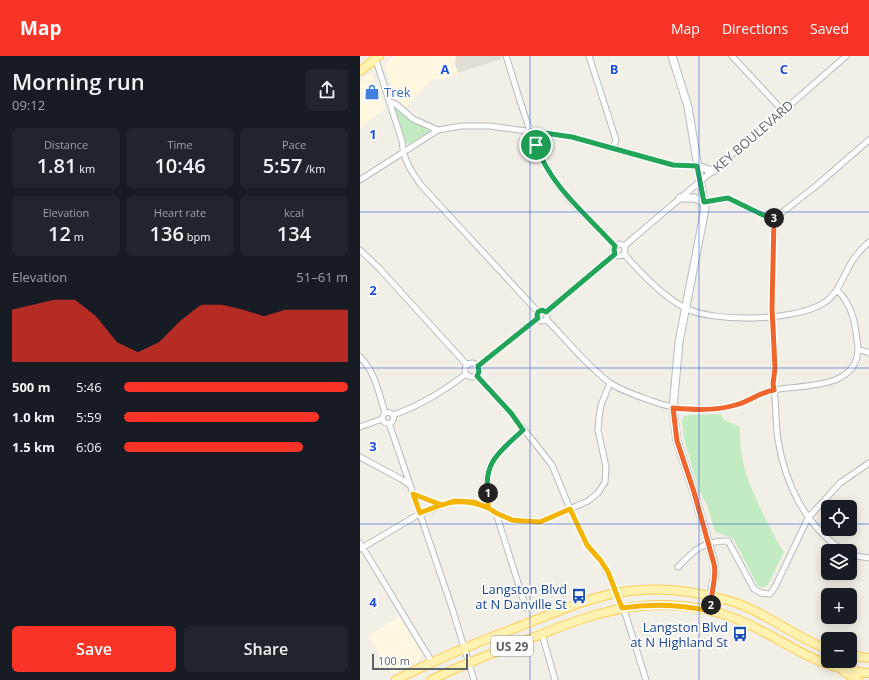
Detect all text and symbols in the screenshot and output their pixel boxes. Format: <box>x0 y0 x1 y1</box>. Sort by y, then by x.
text: Map <box>20 15 61 41</box>
text: Map <box>671 19 700 38</box>
text: Directions <box>722 19 788 38</box>
text: Saved <box>810 19 849 38</box>
text: A <box>441 60 450 78</box>
text: B <box>610 60 619 78</box>
text: C <box>780 60 788 78</box>
text: Morning run <box>12 66 145 96</box>
button: share <box>306 69 348 111</box>
shop icon: Trek <box>363 83 381 101</box>
place label: Trek <box>384 83 411 101</box>
text: 09:12 <box>12 96 45 114</box>
street label: KEY BOULEVARD <box>709 96 797 176</box>
text: 1 <box>369 125 377 143</box>
pin <box>519 128 553 162</box>
icon: arrive <box>525 134 547 156</box>
text: Distance <box>44 137 88 152</box>
text: Time <box>167 137 193 152</box>
text: Pace <box>282 137 306 152</box>
text: 1.81 <box>37 152 76 179</box>
text: 10:46 <box>154 152 206 179</box>
text: 5:57 <box>263 152 302 179</box>
text: km <box>76 161 95 176</box>
text: /km <box>302 161 325 176</box>
text: Elevation <box>43 205 89 220</box>
text: Heart rate <box>154 205 206 220</box>
text: kcal <box>284 205 304 220</box>
pin: 3 <box>764 208 784 228</box>
text: 3 <box>771 210 777 225</box>
text: 12 <box>48 220 71 247</box>
text: 136 <box>150 220 184 247</box>
text: 134 <box>277 220 311 247</box>
text: m <box>71 229 84 244</box>
text: bpm <box>184 229 210 244</box>
text: Elevation <box>12 268 67 286</box>
text: 51–61 m <box>296 268 348 286</box>
text: 2 <box>369 281 377 299</box>
text: 500 m <box>12 378 50 396</box>
text: 5:46 <box>76 378 102 396</box>
text: 1.0 km <box>12 408 55 426</box>
text: 5:59 <box>76 408 102 426</box>
text: 3 <box>369 437 377 455</box>
text: 1.5 km <box>12 438 55 456</box>
text: 6:06 <box>76 438 102 456</box>
pin: 1 <box>478 483 498 503</box>
text: 1 <box>485 485 491 500</box>
map controls <box>821 500 857 668</box>
button: locate <box>821 500 857 536</box>
button: layers <box>821 544 857 580</box>
place label: Langston Blvd at N Danville St <box>475 580 567 613</box>
bus stop icon: Langston Blvd at N Danville St <box>570 587 588 605</box>
button: + <box>821 588 857 624</box>
text: 4 <box>369 593 377 611</box>
pin: 2 <box>701 595 721 615</box>
text: 2 <box>708 597 714 612</box>
place label: Langston Blvd at N Highland St <box>630 618 728 651</box>
bus stop icon: Langston Blvd at N Highland St <box>731 625 749 643</box>
button: Save <box>12 626 176 672</box>
button: Share <box>184 626 348 672</box>
button: − <box>821 632 857 668</box>
road number: US 29 <box>491 636 533 656</box>
scale bar <box>372 652 468 671</box>
text: 100 m <box>378 653 410 668</box>

